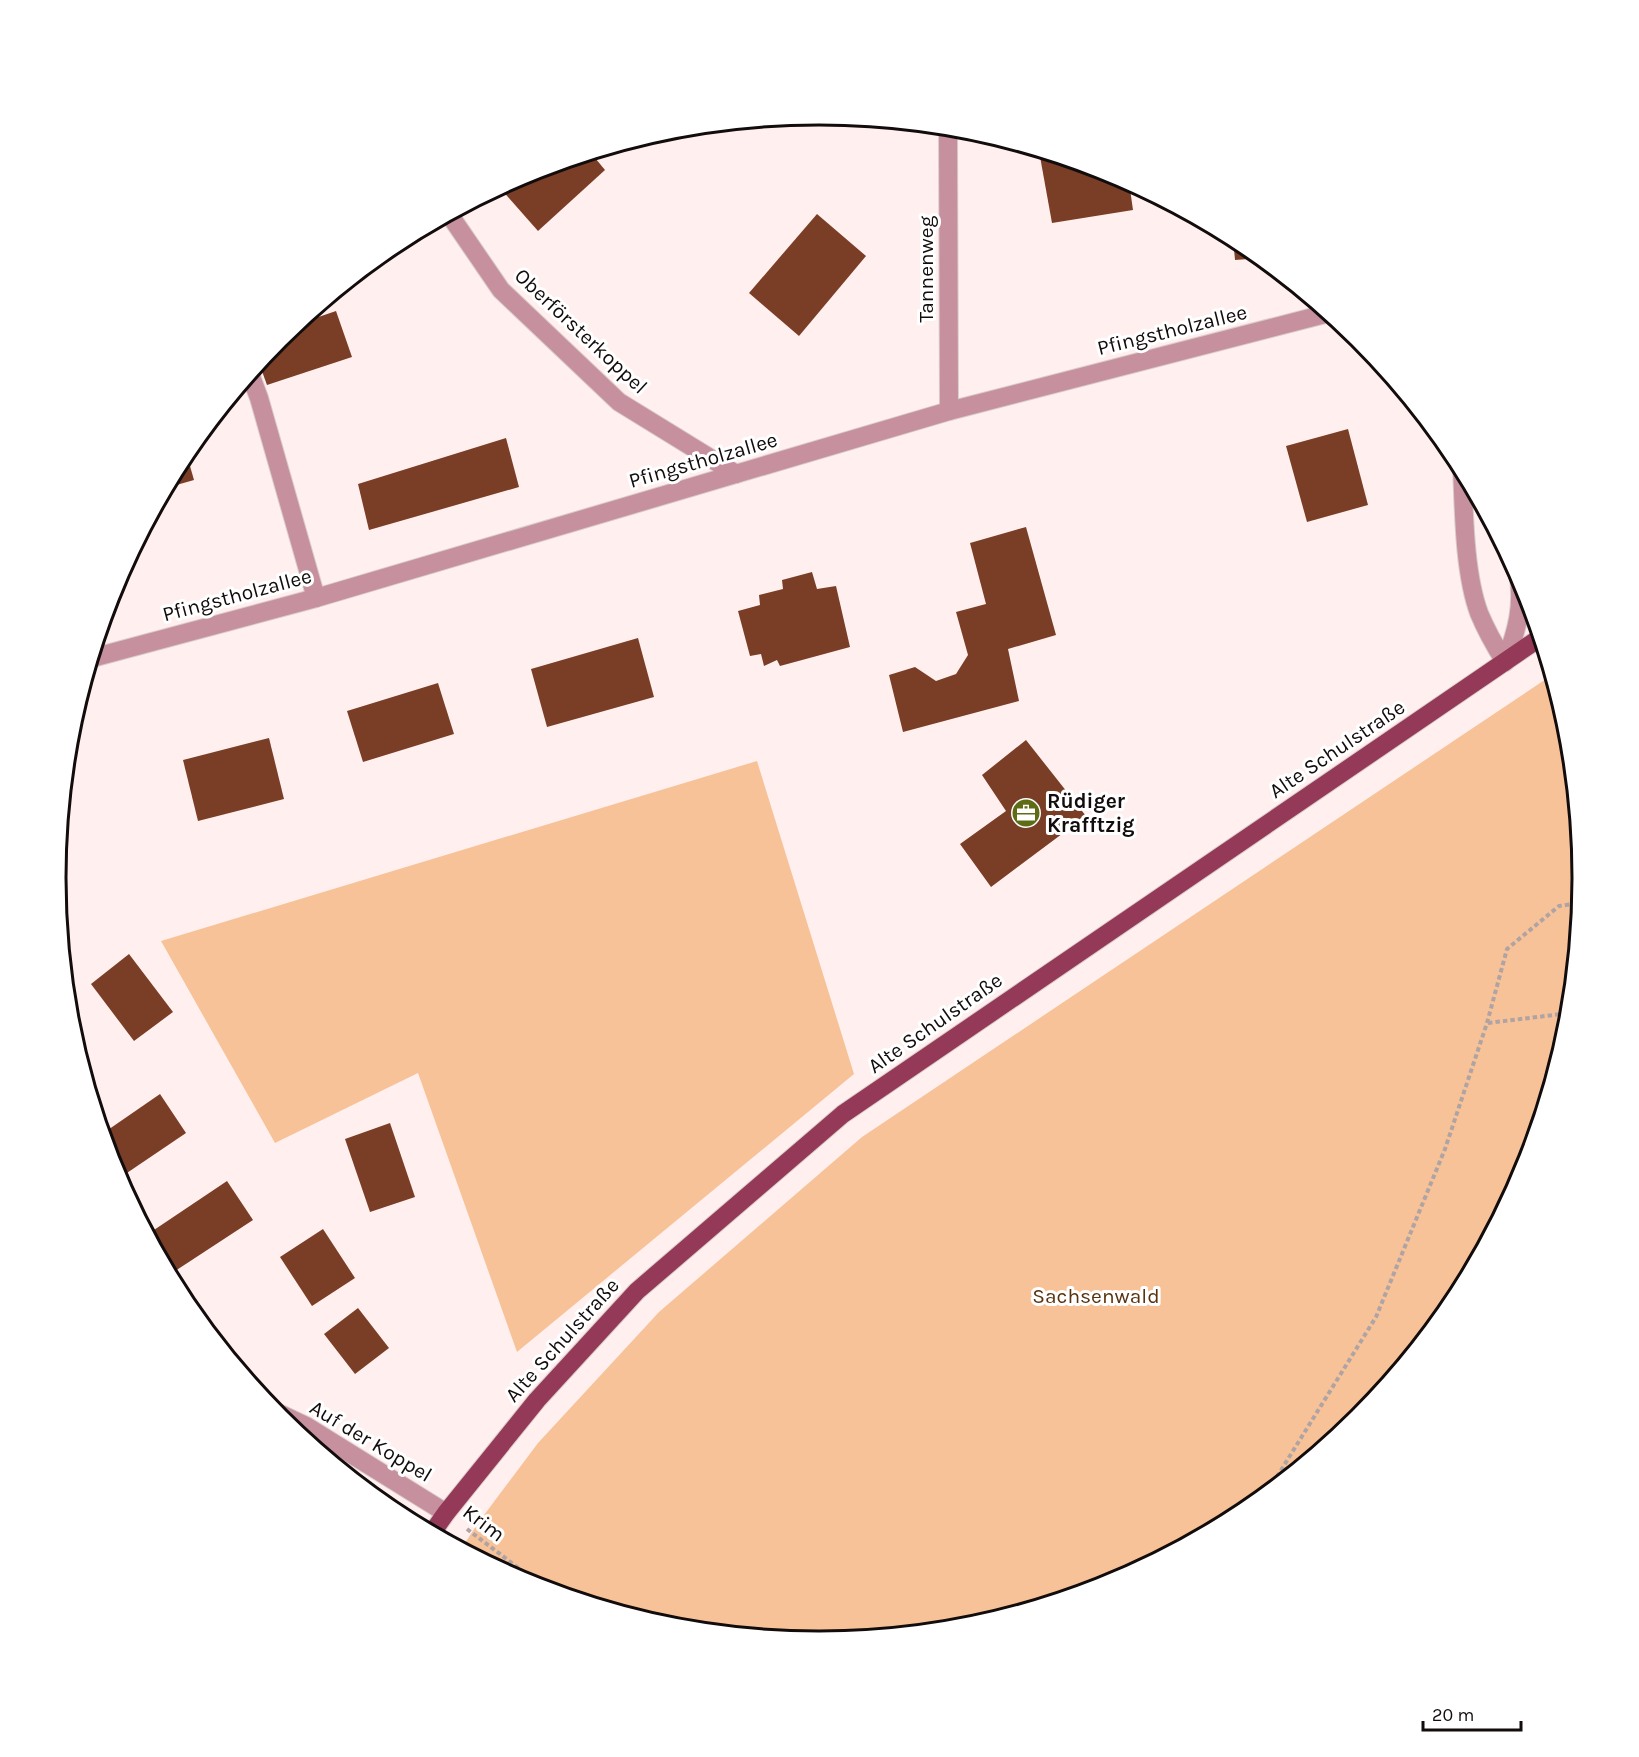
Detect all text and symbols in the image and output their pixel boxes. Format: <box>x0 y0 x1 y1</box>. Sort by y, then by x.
street label: Tannenweg <box>914 215 938 322</box>
street label: Oberförsterkoppel <box>510 263 652 399</box>
street label: Pfingstholzallee <box>1095 300 1249 360</box>
street label: Pfingstholzallee <box>626 427 780 493</box>
street label: Pfingstholzallee <box>160 564 314 626</box>
street label: Alte Schulstraße <box>1265 695 1409 803</box>
place label: Rüdiger Krafftzig <box>1047 789 1135 837</box>
office icon: Rüdiger Krafftzig <box>1010 797 1042 829</box>
street label: Alte Schulstraße <box>863 968 1007 1078</box>
street label: Alte Schulstraße <box>500 1273 624 1407</box>
park label: Sachsenwald <box>1032 1284 1160 1308</box>
street label: Auf der Koppel <box>306 1395 436 1487</box>
street label: Krim <box>458 1499 510 1547</box>
scale bar <box>1423 1694 1520 1732</box>
text: 20 m <box>1432 1704 1474 1726</box>

